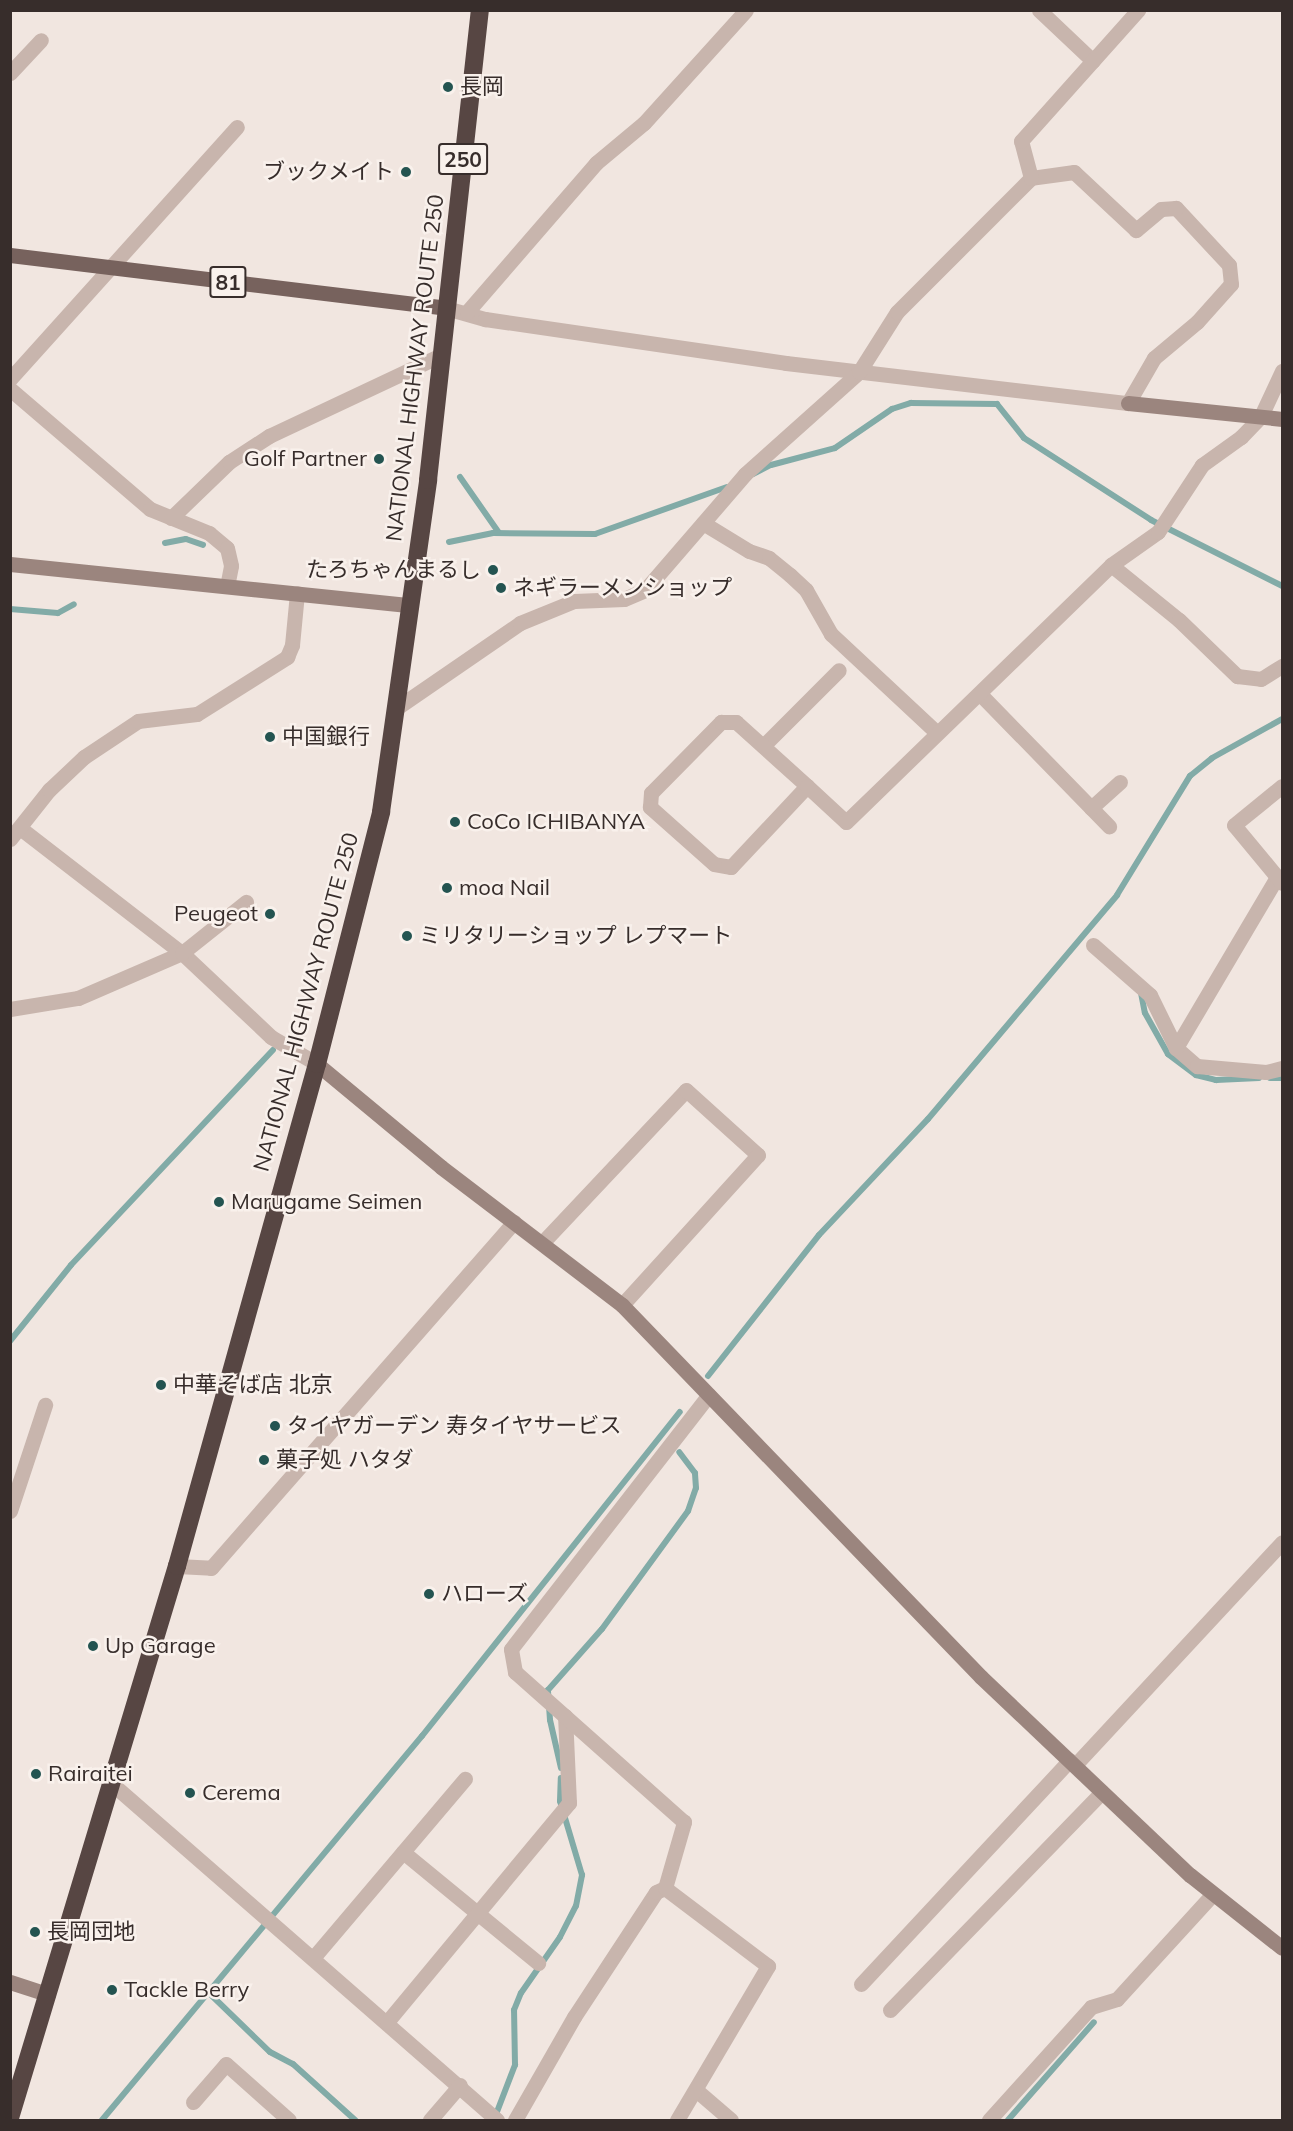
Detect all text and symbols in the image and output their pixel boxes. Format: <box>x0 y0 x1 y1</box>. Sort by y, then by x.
place label: 長岡 <box>460 74 504 100</box>
marker: 長岡 <box>441 80 455 94</box>
road number: 250 <box>438 141 488 177</box>
place label: ブックメイト <box>262 159 394 185</box>
marker: ブックメイト <box>399 165 413 179</box>
street label: NATIONAL HIGHWAY ROUTE 250 <box>381 193 449 543</box>
road number: 81 <box>208 264 248 300</box>
place label: Golf Partner <box>244 446 367 472</box>
marker: Golf Partner <box>372 452 386 466</box>
place label: たろちゃんまるし <box>305 557 481 583</box>
marker: たろちゃんまるし <box>486 563 500 577</box>
place label: ネギラーメンショップ <box>513 575 733 601</box>
marker: ネギラーメンショップ <box>494 581 508 595</box>
place label: 中国銀行 <box>282 724 370 750</box>
marker: 中国銀行 <box>263 730 277 744</box>
place label: CoCo ICHIBANYA <box>467 809 645 835</box>
marker: CoCo ICHIBANYA <box>448 815 462 829</box>
street label: NATIONAL HIGHWAY ROUTE 250 <box>248 830 364 1174</box>
place label: moa Nail <box>459 875 550 901</box>
marker: moa Nail <box>440 881 454 895</box>
place label: Peugeot <box>174 901 258 927</box>
marker: Peugeot <box>263 907 277 921</box>
place label: ミリタリーショップ レプマート <box>419 923 733 949</box>
marker: ミリタリーショップ レプマート <box>400 929 414 943</box>
place label: Marugame Seimen <box>231 1189 422 1215</box>
marker: Marugame Seimen <box>212 1195 226 1209</box>
place label: 中華そば店 北京 <box>173 1372 333 1398</box>
marker: 中華そば店 北京 <box>154 1378 168 1392</box>
place label: タイヤガーデン 寿タイヤサービス <box>287 1413 623 1439</box>
marker: タイヤガーデン 寿タイヤサービス <box>268 1419 282 1433</box>
place label: 菓子処 ハタダ <box>276 1447 414 1473</box>
marker: 菓子処 ハタダ <box>257 1453 271 1467</box>
place label: ハローズ <box>441 1581 529 1607</box>
marker: ハローズ <box>422 1587 436 1601</box>
place label: Up Garage <box>105 1633 216 1659</box>
marker: Up Garage <box>86 1639 100 1653</box>
place label: Rairaitei <box>48 1761 133 1787</box>
marker: Rairaitei <box>29 1767 43 1781</box>
place label: Cerema <box>202 1780 281 1806</box>
marker: Cerema <box>183 1786 197 1800</box>
place label: 長岡団地 <box>47 1919 135 1945</box>
marker: 長岡団地 <box>28 1925 42 1939</box>
place label: Tackle Berry <box>124 1977 249 2003</box>
marker: Tackle Berry <box>105 1983 119 1997</box>

